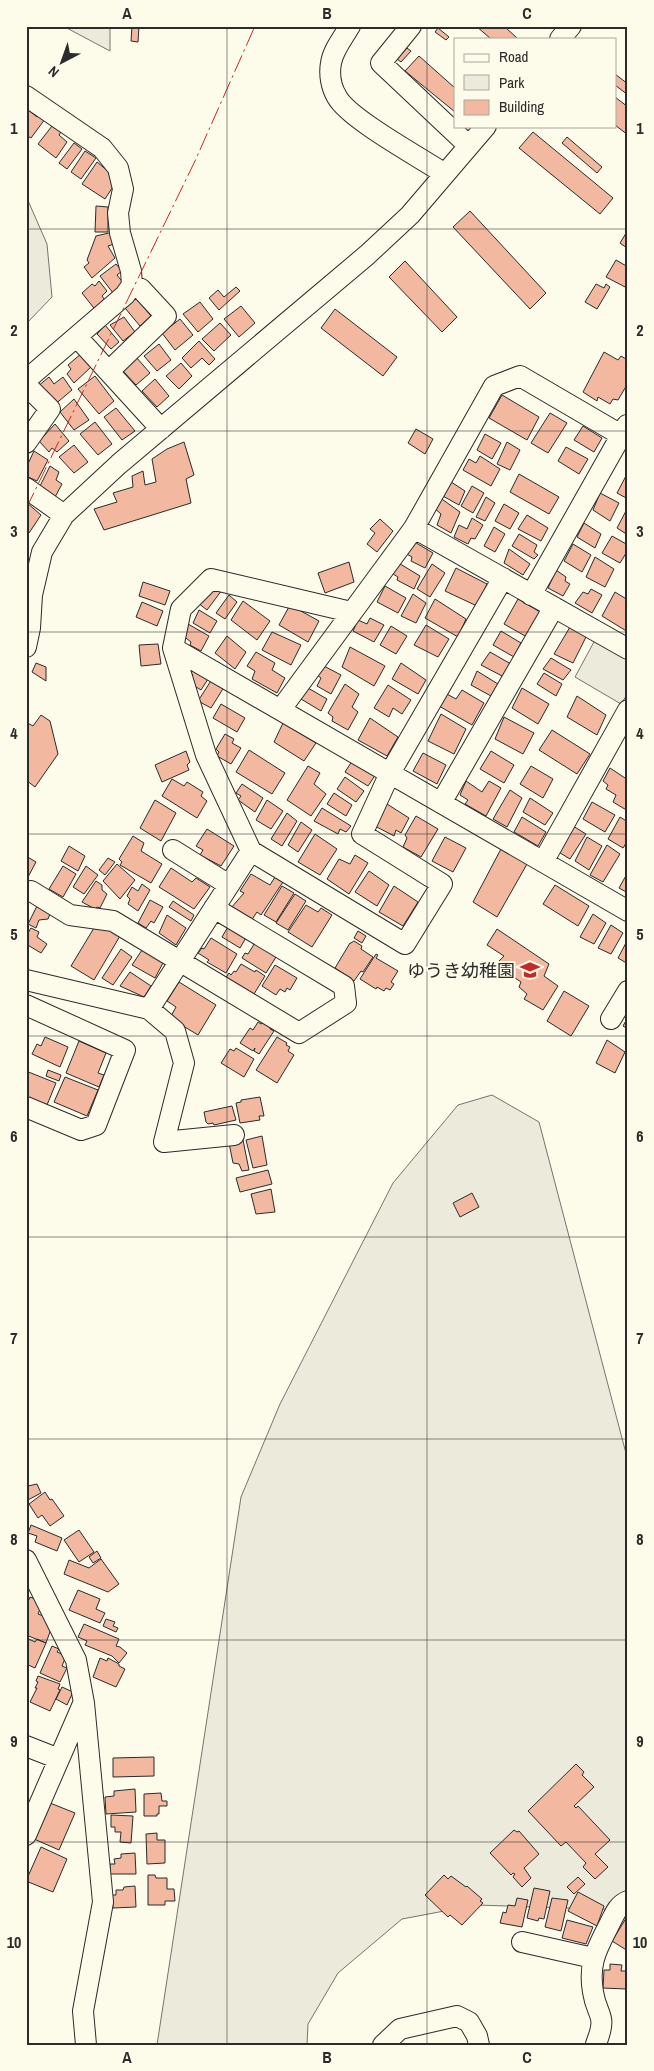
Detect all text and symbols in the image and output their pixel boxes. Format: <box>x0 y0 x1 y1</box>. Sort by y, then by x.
text: A <box>122 2 132 24</box>
text: B <box>322 2 332 24</box>
text: C <box>522 2 532 24</box>
north arrow <box>38 38 88 88</box>
legend <box>454 38 616 128</box>
text: Road <box>499 46 528 67</box>
text: N <box>44 62 63 81</box>
text: Park <box>499 72 525 93</box>
text: Building <box>499 96 544 117</box>
text: 1 <box>10 117 18 139</box>
text: 1 <box>636 117 644 139</box>
text: 2 <box>10 319 18 341</box>
text: 2 <box>636 319 644 341</box>
text: 3 <box>10 520 18 542</box>
text: 3 <box>636 520 644 542</box>
text: 4 <box>10 722 18 744</box>
text: 4 <box>636 722 644 744</box>
text: 5 <box>10 923 18 945</box>
text: 5 <box>636 923 644 945</box>
place label: ゆうき幼稚園 <box>407 958 515 983</box>
school or university icon: ゆうき幼稚園 <box>519 959 541 981</box>
text: 6 <box>10 1125 18 1147</box>
text: 6 <box>636 1125 644 1147</box>
text: 7 <box>10 1327 18 1349</box>
text: 7 <box>636 1327 644 1349</box>
text: 8 <box>10 1528 18 1550</box>
text: 8 <box>636 1528 644 1550</box>
text: 9 <box>10 1730 18 1752</box>
text: 9 <box>636 1730 644 1752</box>
text: 10 <box>7 1931 21 1953</box>
text: 10 <box>633 1931 647 1953</box>
text: A <box>122 2046 132 2068</box>
text: B <box>322 2046 332 2068</box>
text: C <box>522 2046 532 2068</box>

